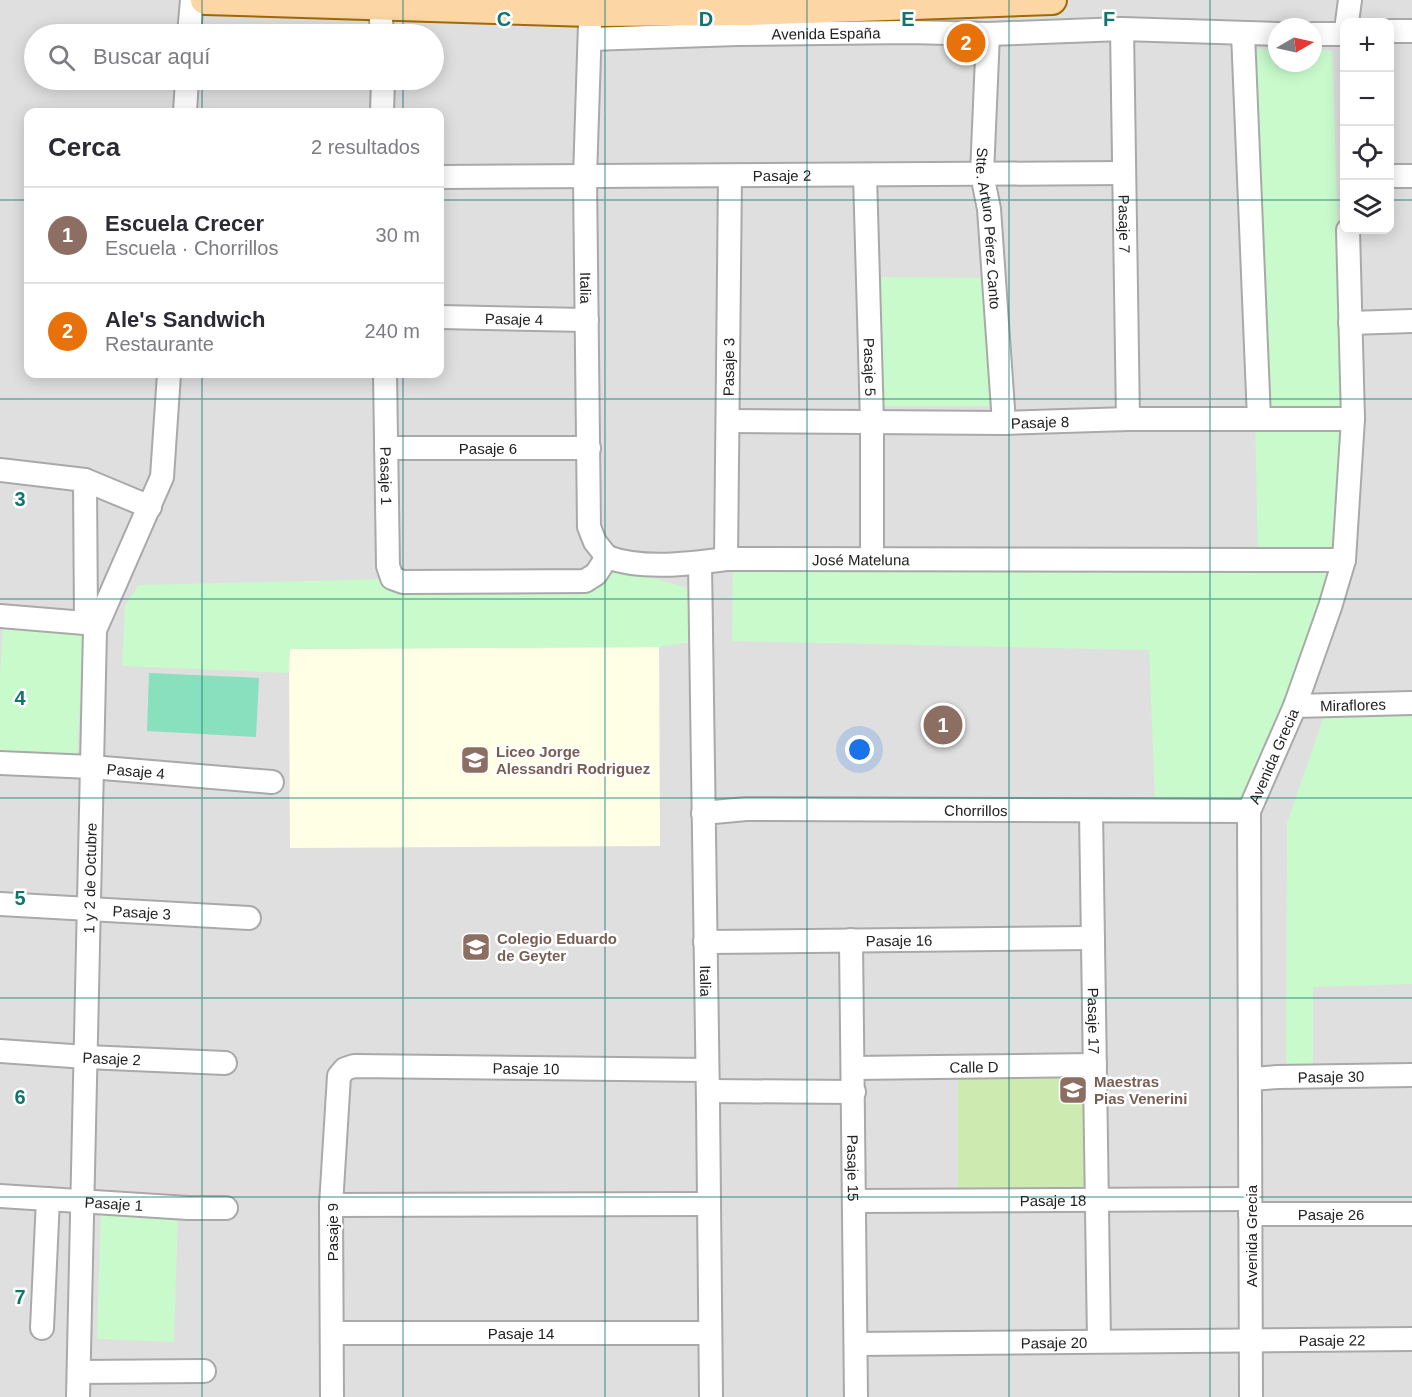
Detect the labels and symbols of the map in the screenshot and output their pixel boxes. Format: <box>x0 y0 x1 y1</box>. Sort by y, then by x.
text: C <box>497 8 511 30</box>
text: D <box>699 8 713 30</box>
text: E <box>901 8 915 30</box>
text: F <box>1103 8 1115 30</box>
north arrow <box>1268 18 1322 72</box>
pin: 2 <box>946 20 986 66</box>
street label: Avenida España <box>771 24 881 42</box>
street label: Stte. Arturo Pérez Canto <box>973 147 1005 310</box>
street label: Pasaje 2 <box>753 166 811 184</box>
street label: Pasaje 7 <box>1116 195 1134 253</box>
street label: Italia <box>578 272 595 305</box>
street label: Pasaje 4 <box>485 309 543 328</box>
street label: Pasaje 5 <box>861 337 880 396</box>
street label: Pasaje 3 <box>719 338 737 396</box>
street label: Pasaje 8 <box>1011 412 1069 431</box>
street label: Pasaje 6 <box>459 440 517 457</box>
street label: Pasaje 1 <box>378 447 396 505</box>
text: 3 <box>14 488 26 510</box>
street label: José Mateluna <box>812 551 910 568</box>
text: 4 <box>14 687 26 709</box>
street label: Miraflores <box>1320 695 1386 714</box>
pin: 1 <box>924 702 962 748</box>
street label: Avenida Grecia <box>1245 705 1302 806</box>
your location <box>845 735 874 764</box>
place label: Liceo Jorge Alessandri Rodriguez <box>496 743 650 777</box>
school or university icon: Liceo Jorge Alessandri Rodriguez <box>459 744 491 776</box>
street label: Pasaje 4 <box>106 760 166 782</box>
street label: Chorrillos <box>944 801 1008 819</box>
street label: 1 y 2 de Octubre <box>80 822 99 934</box>
text: 5 <box>14 887 26 909</box>
street label: Pasaje 3 <box>112 902 171 922</box>
place label: Colegio Eduardo de Geyter <box>497 930 617 964</box>
school or university icon: Colegio Eduardo de Geyter <box>460 931 492 963</box>
street label: Pasaje 16 <box>866 931 932 949</box>
street label: Italia <box>697 965 715 998</box>
street label: Pasaje 17 <box>1085 987 1103 1054</box>
street label: Pasaje 2 <box>82 1048 141 1068</box>
street label: Calle D <box>949 1058 999 1075</box>
street label: Pasaje 10 <box>493 1059 560 1077</box>
street label: Pasaje 30 <box>1297 1067 1364 1085</box>
place label: Maestras Pias Venerini <box>1094 1073 1187 1107</box>
school or university icon: Maestras Pias Venerini <box>1057 1074 1089 1106</box>
text: 6 <box>14 1086 26 1108</box>
street label: Pasaje 15 <box>845 1135 862 1201</box>
street label: Avenida Grecia <box>1243 1184 1260 1287</box>
street label: Pasaje 18 <box>1020 1191 1086 1209</box>
street label: Pasaje 1 <box>84 1193 143 1214</box>
street label: Pasaje 9 <box>324 1203 341 1261</box>
street label: Pasaje 26 <box>1298 1206 1364 1223</box>
text: 7 <box>14 1286 26 1308</box>
street label: Pasaje 14 <box>488 1325 554 1342</box>
street label: Pasaje 22 <box>1299 1331 1365 1349</box>
street label: Pasaje 20 <box>1021 1333 1087 1351</box>

